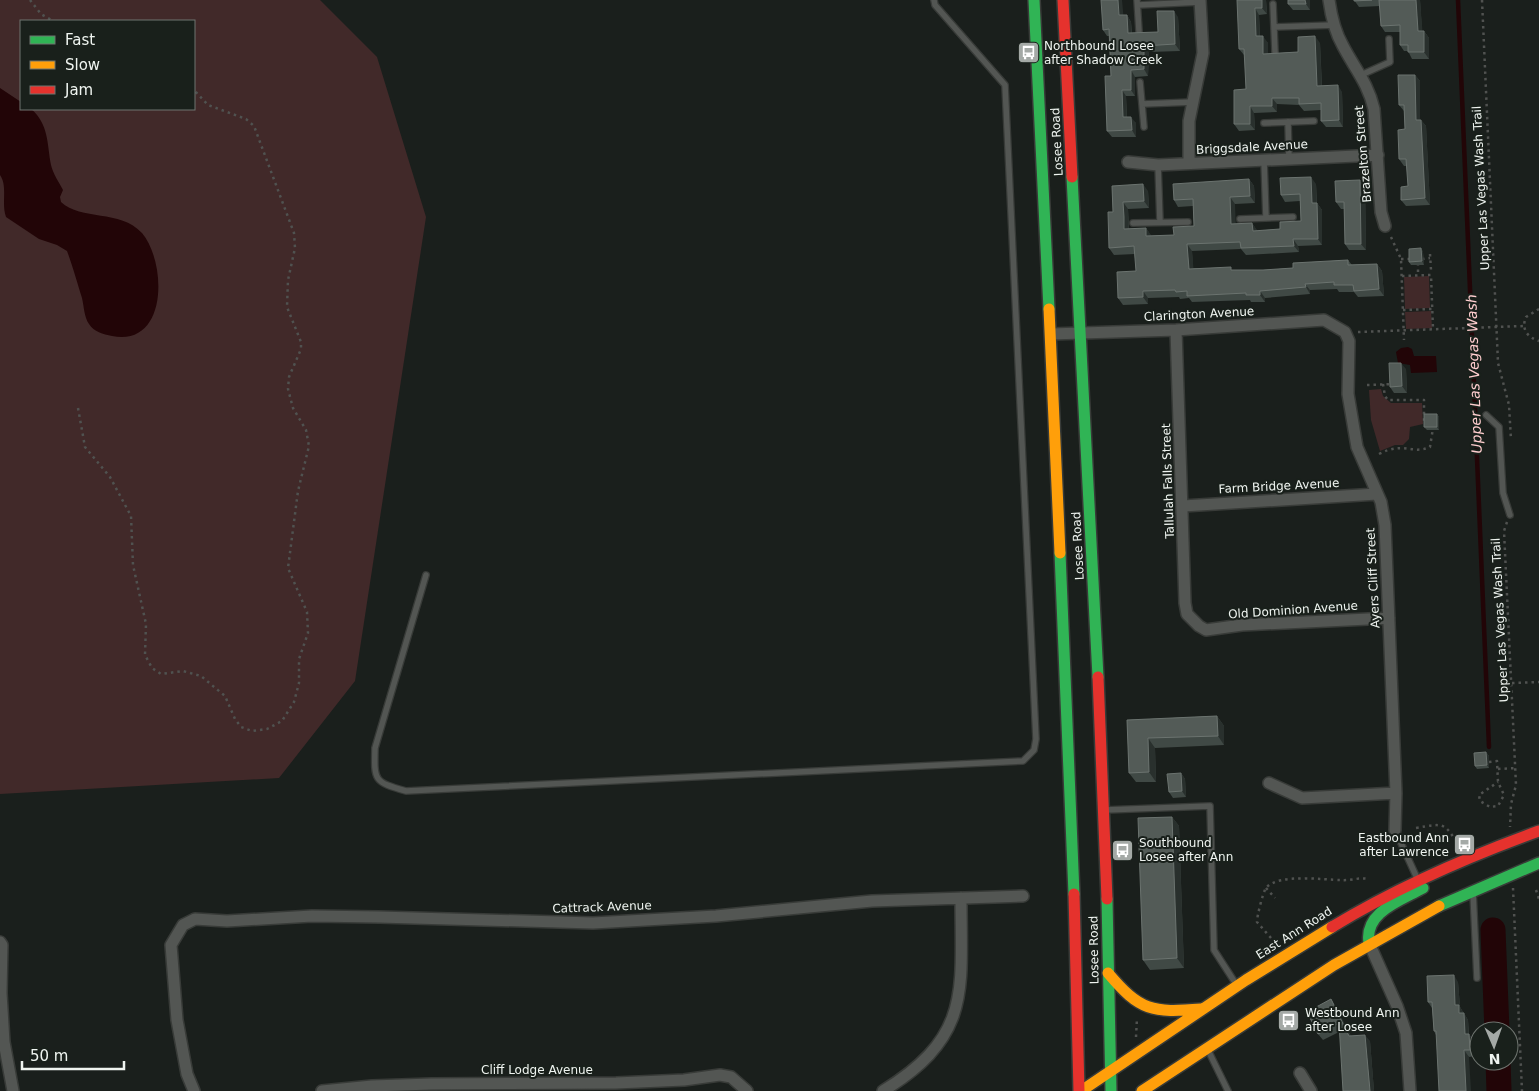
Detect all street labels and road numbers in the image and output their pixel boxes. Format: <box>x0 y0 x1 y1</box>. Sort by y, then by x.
street label: Brazelton Street <box>1352 105 1374 203</box>
street label: Upper Las Vegas Wash Trail <box>1470 105 1492 271</box>
street label: Losee Road <box>1048 107 1066 177</box>
street label: Briggsdale Avenue <box>1196 137 1308 157</box>
street label: Clarington Avenue <box>1143 304 1255 324</box>
street label: Tallulah Falls Street <box>1159 423 1177 540</box>
street label: Farm Bridge Avenue <box>1218 476 1340 496</box>
street label: Losee Road <box>1069 511 1087 581</box>
street label: Ayers Cliff Street <box>1363 527 1383 629</box>
street label: Upper Las Vegas Wash Trail <box>1489 537 1511 703</box>
street label: Old Dominion Avenue <box>1228 598 1358 622</box>
street label: Cattrack Avenue <box>552 898 652 916</box>
street label: East Ann Road <box>1253 904 1335 962</box>
street label: Losee Road <box>1086 916 1102 984</box>
street label: Cliff Lodge Avenue <box>481 1063 593 1077</box>

